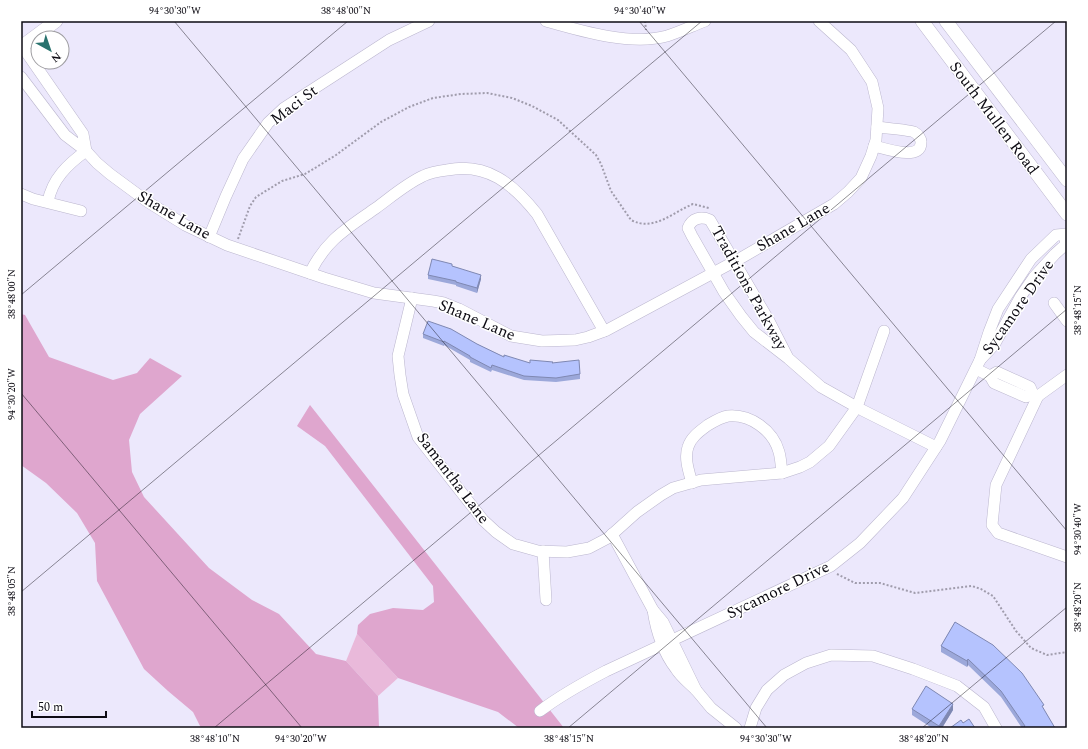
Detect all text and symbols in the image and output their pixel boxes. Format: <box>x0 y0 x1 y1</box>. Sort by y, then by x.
text: 94°30'30"W <box>149 3 201 19</box>
text: 38°48'00"N <box>321 3 371 19</box>
text: 94°30'40"W <box>614 3 666 19</box>
north arrow <box>30 30 70 70</box>
text: N <box>47 48 65 67</box>
street label: South Mullen Road <box>943 56 1045 180</box>
street label: Maci St <box>265 79 323 131</box>
street label: Shane Lane <box>133 184 215 246</box>
street label: Shane Lane <box>752 196 834 258</box>
street label: Traditions Parkway <box>705 222 794 356</box>
street label: Sycamore Drive <box>976 254 1060 360</box>
text: 38°48'00"N <box>4 269 20 319</box>
text: 38°48'15"N <box>1070 285 1086 335</box>
street label: Shane Lane <box>435 293 519 347</box>
text: 94°30'20"W <box>4 368 20 420</box>
street label: Samantha Lane <box>411 427 495 529</box>
text: 94°30'40"W <box>1070 503 1086 555</box>
street label: Sycamore Drive <box>723 555 833 625</box>
text: 38°48'05"N <box>4 566 20 616</box>
text: 38°48'20"N <box>1070 582 1086 632</box>
scale bar <box>32 693 106 719</box>
text: 50 m <box>38 698 63 717</box>
text: 38°48'10"N <box>190 731 240 747</box>
text: 94°30'20"W <box>275 731 327 747</box>
text: 38°48'15"N <box>544 731 594 747</box>
text: 94°30'30"W <box>740 731 792 747</box>
text: 38°48'20"N <box>899 731 949 747</box>

